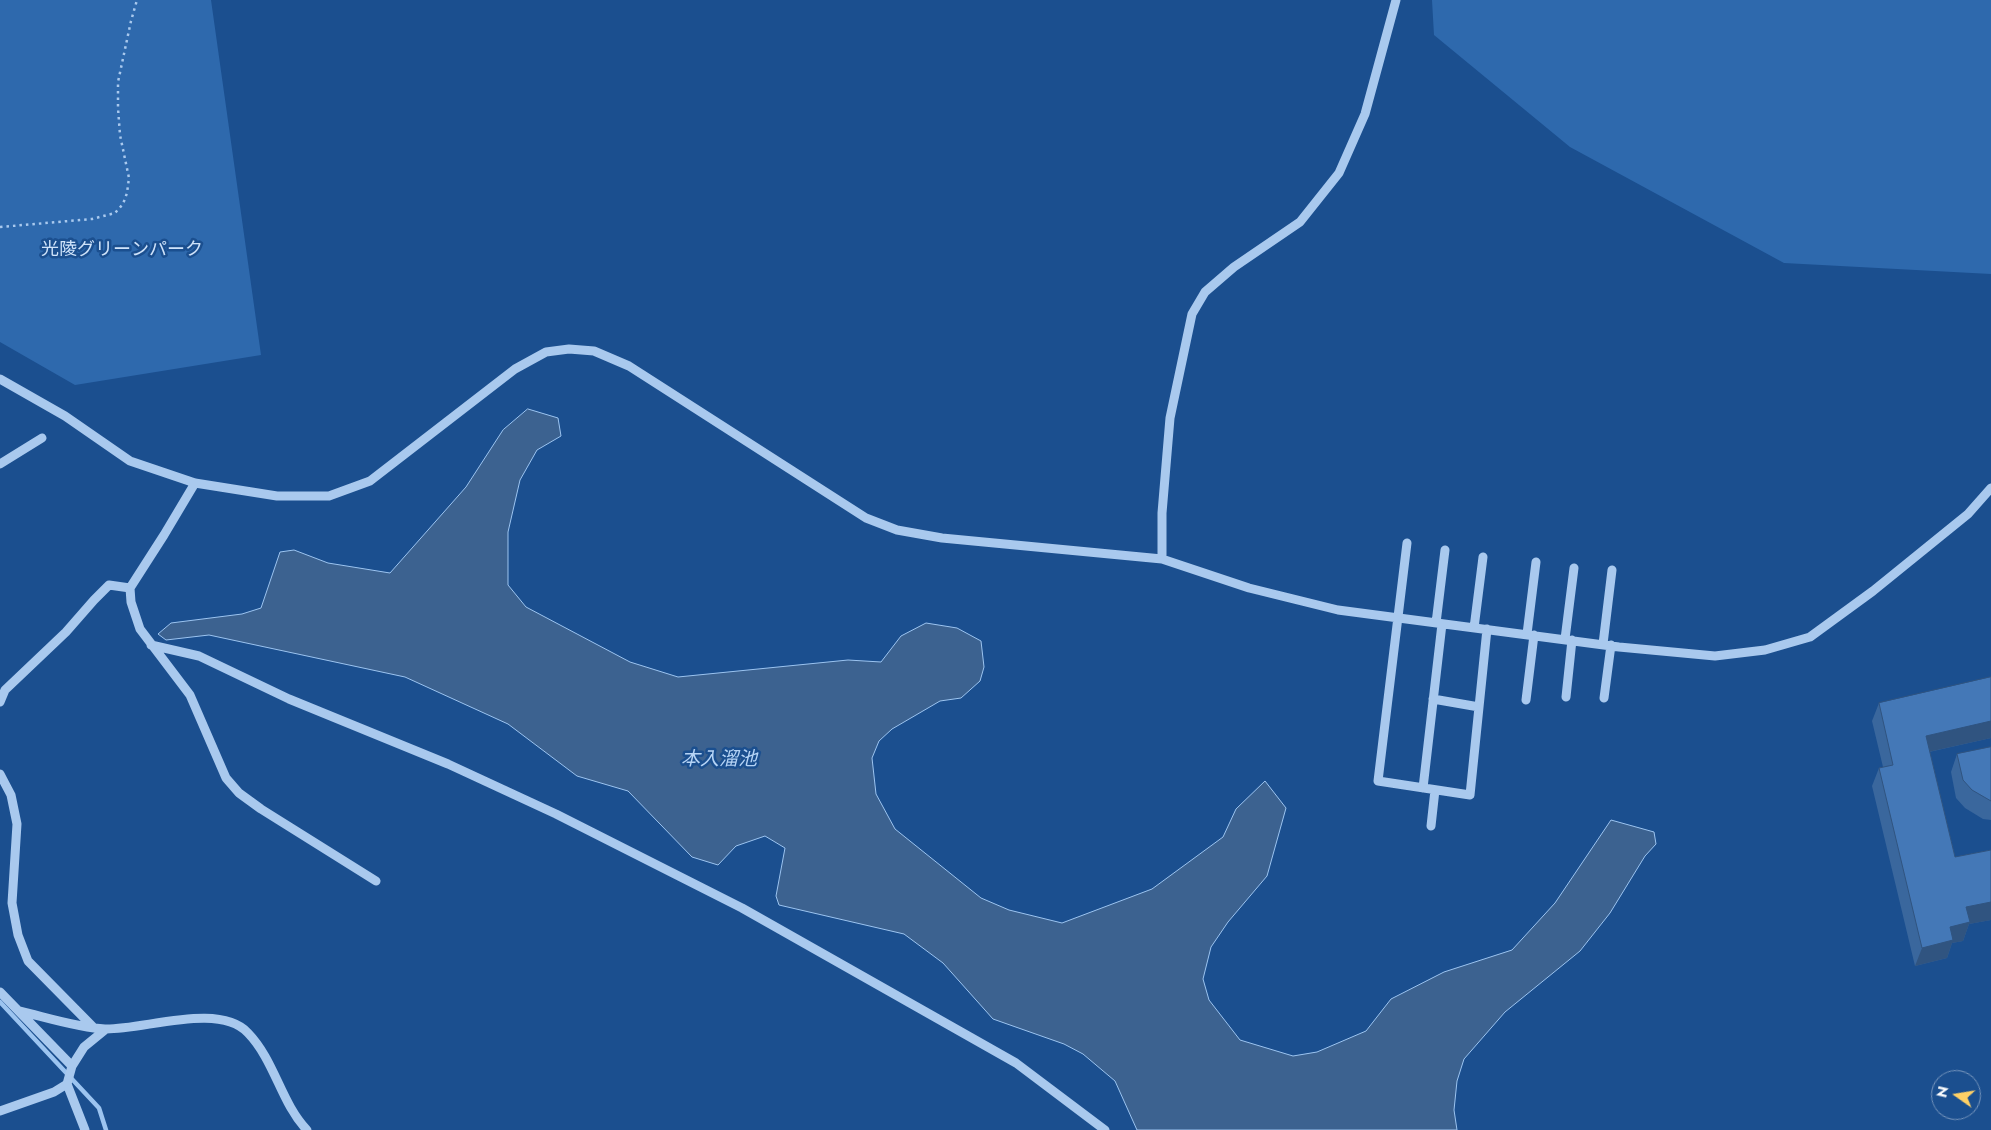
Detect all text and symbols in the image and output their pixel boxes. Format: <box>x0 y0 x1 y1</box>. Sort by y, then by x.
park label: 光陵グリーンパーク <box>41 240 203 262</box>
water label: 本入溜池 <box>681 749 757 771</box>
north arrow <box>1931 1070 1981 1120</box>
text: N <box>1931 1084 1953 1100</box>

